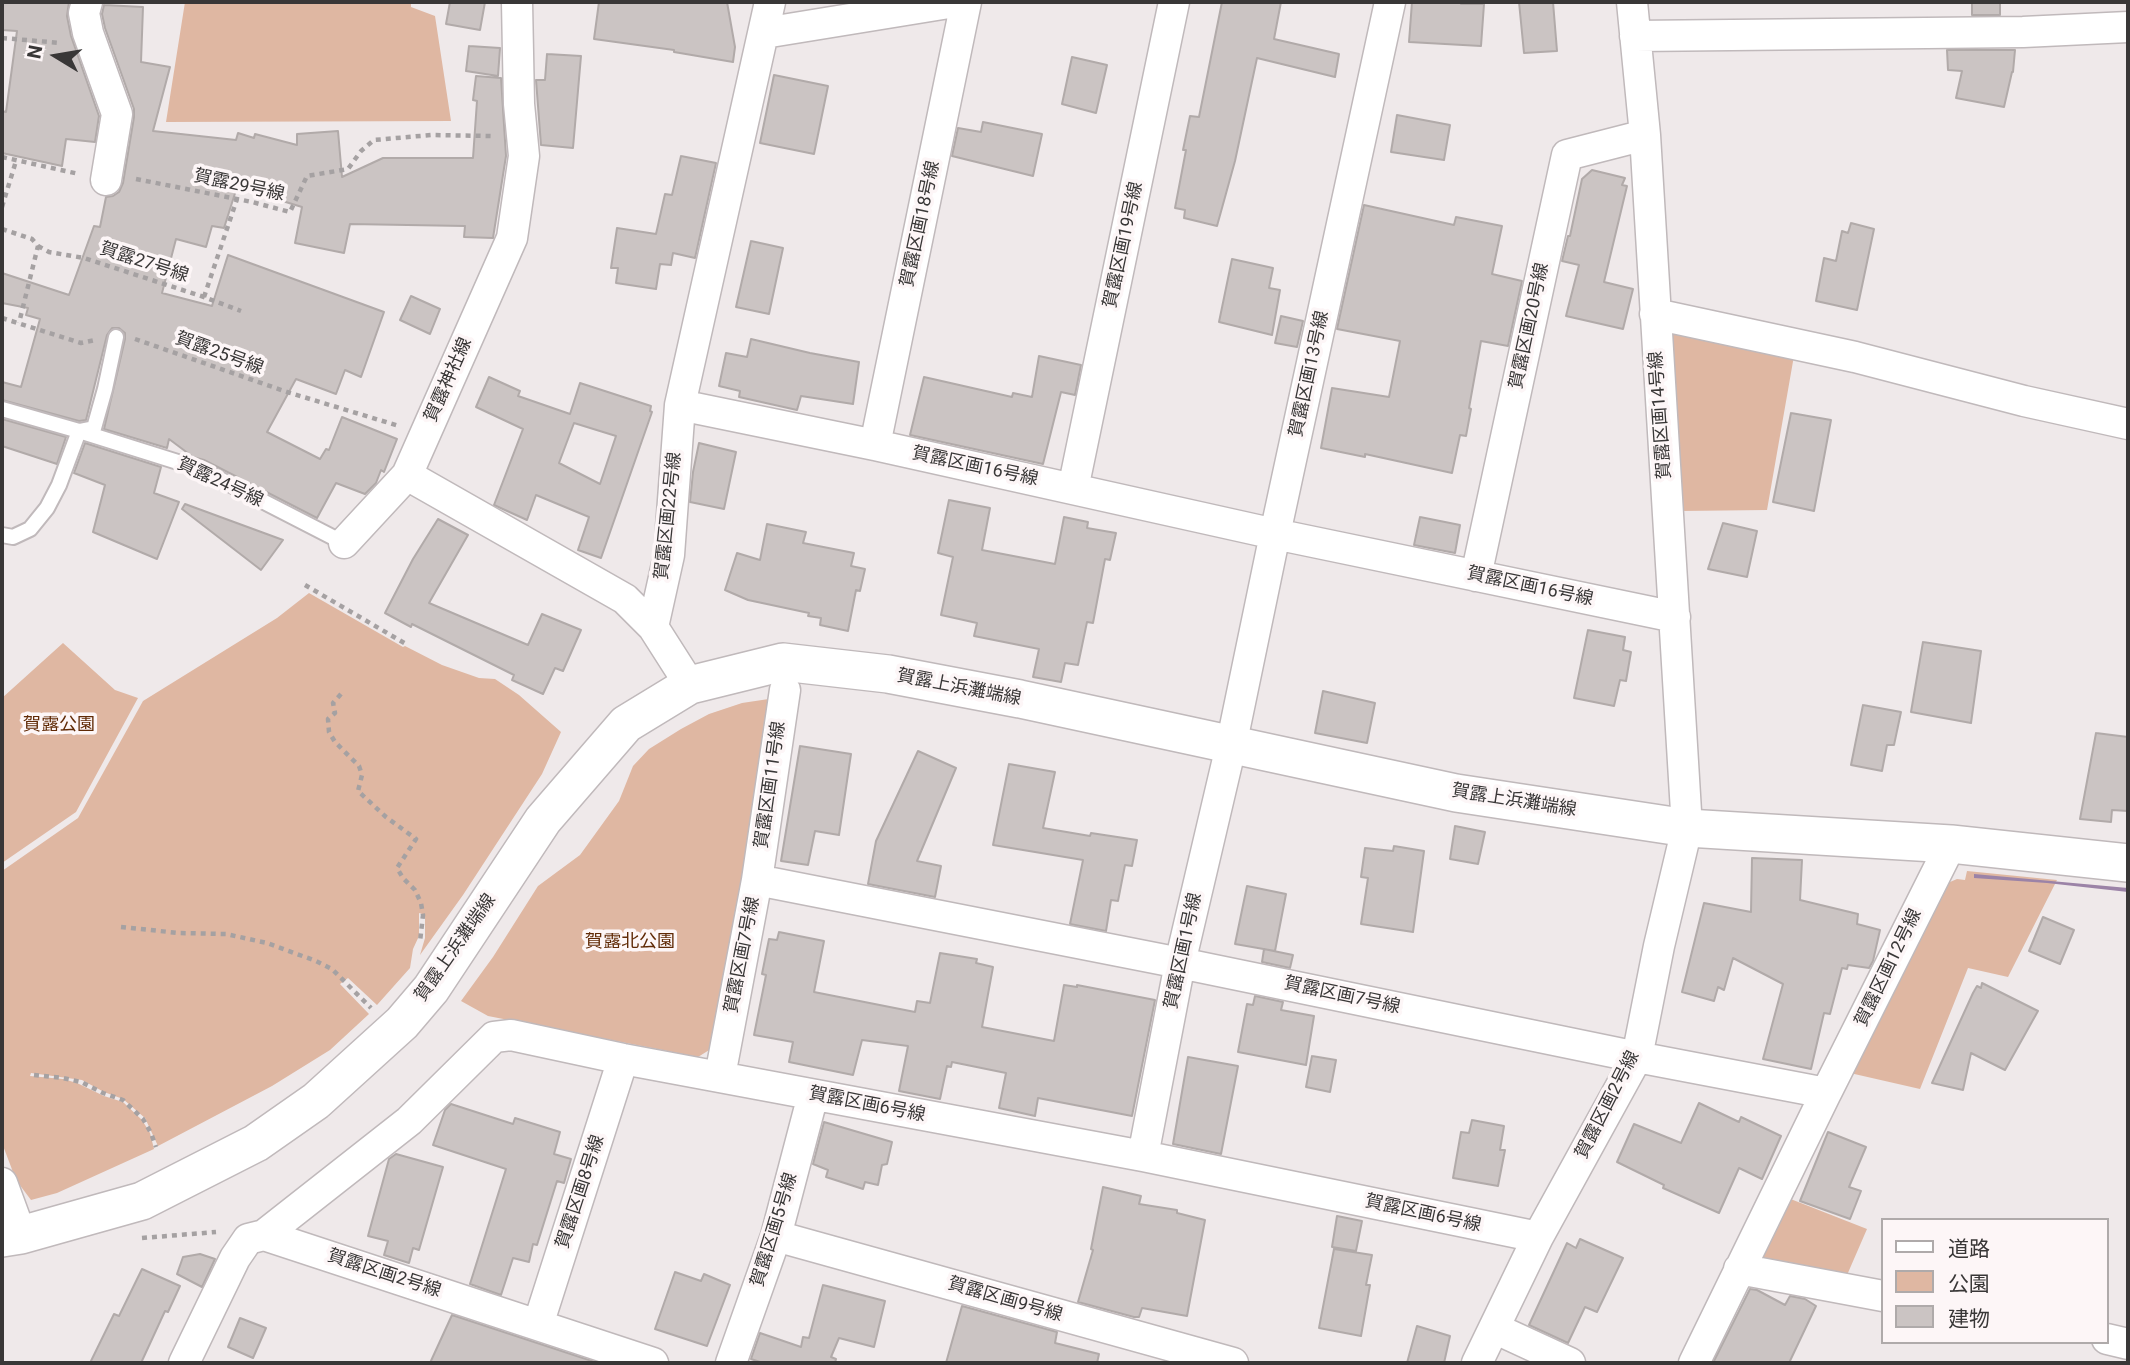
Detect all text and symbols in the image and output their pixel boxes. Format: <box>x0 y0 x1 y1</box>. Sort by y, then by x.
north arrow <box>21 21 91 91</box>
text: N <box>22 43 47 61</box>
street label: 賀露区画18号線 <box>897 159 945 289</box>
street label: 賀露29号線 <box>192 166 286 206</box>
street label: 賀露区画19号線 <box>1100 180 1148 310</box>
street label: 賀露27号線 <box>97 238 191 288</box>
street label: 賀露区画20号線 <box>1506 261 1554 391</box>
street label: 賀露区画13号線 <box>1286 309 1334 439</box>
street label: 賀露25号線 <box>172 328 266 380</box>
street label: 賀露神社線 <box>421 334 477 426</box>
street label: 賀露区画14号線 <box>1646 350 1676 480</box>
street label: 賀露区画16号線 <box>910 443 1040 491</box>
street label: 賀露区画22号線 <box>652 451 686 581</box>
street label: 賀露24号線 <box>174 454 266 512</box>
street label: 賀露区画16号線 <box>1465 563 1595 611</box>
street label: 賀露上浜灘端線 <box>895 665 1023 711</box>
park label: 賀露公園 <box>23 714 95 736</box>
street label: 賀露区画11号線 <box>751 720 791 850</box>
street label: 賀露上浜灘端線 <box>1450 780 1578 822</box>
street label: 賀露上浜灘端線 <box>411 890 501 1006</box>
street label: 賀露区画1号線 <box>1161 891 1207 1011</box>
street label: 賀露区画7号線 <box>721 895 765 1015</box>
street label: 賀露区画12号線 <box>1851 906 1927 1030</box>
park label: 賀露北公園 <box>585 931 675 953</box>
street label: 賀露区画7号線 <box>1282 973 1402 1019</box>
street label: 賀露区画2号線 <box>1572 1047 1644 1163</box>
street label: 賀露区画6号線 <box>807 1083 927 1127</box>
street label: 賀露区画8号線 <box>552 1132 610 1252</box>
street label: 賀露区画5号線 <box>747 1170 803 1290</box>
street label: 賀露区画6号線 <box>1363 1191 1483 1237</box>
legend <box>1882 1218 2109 1344</box>
text: 道路 <box>1948 1237 1990 1261</box>
street label: 賀露区画2号線 <box>324 1245 444 1303</box>
text: 公園 <box>1948 1272 1990 1296</box>
street label: 賀露区画9号線 <box>945 1273 1065 1327</box>
text: 建物 <box>1948 1307 1990 1331</box>

